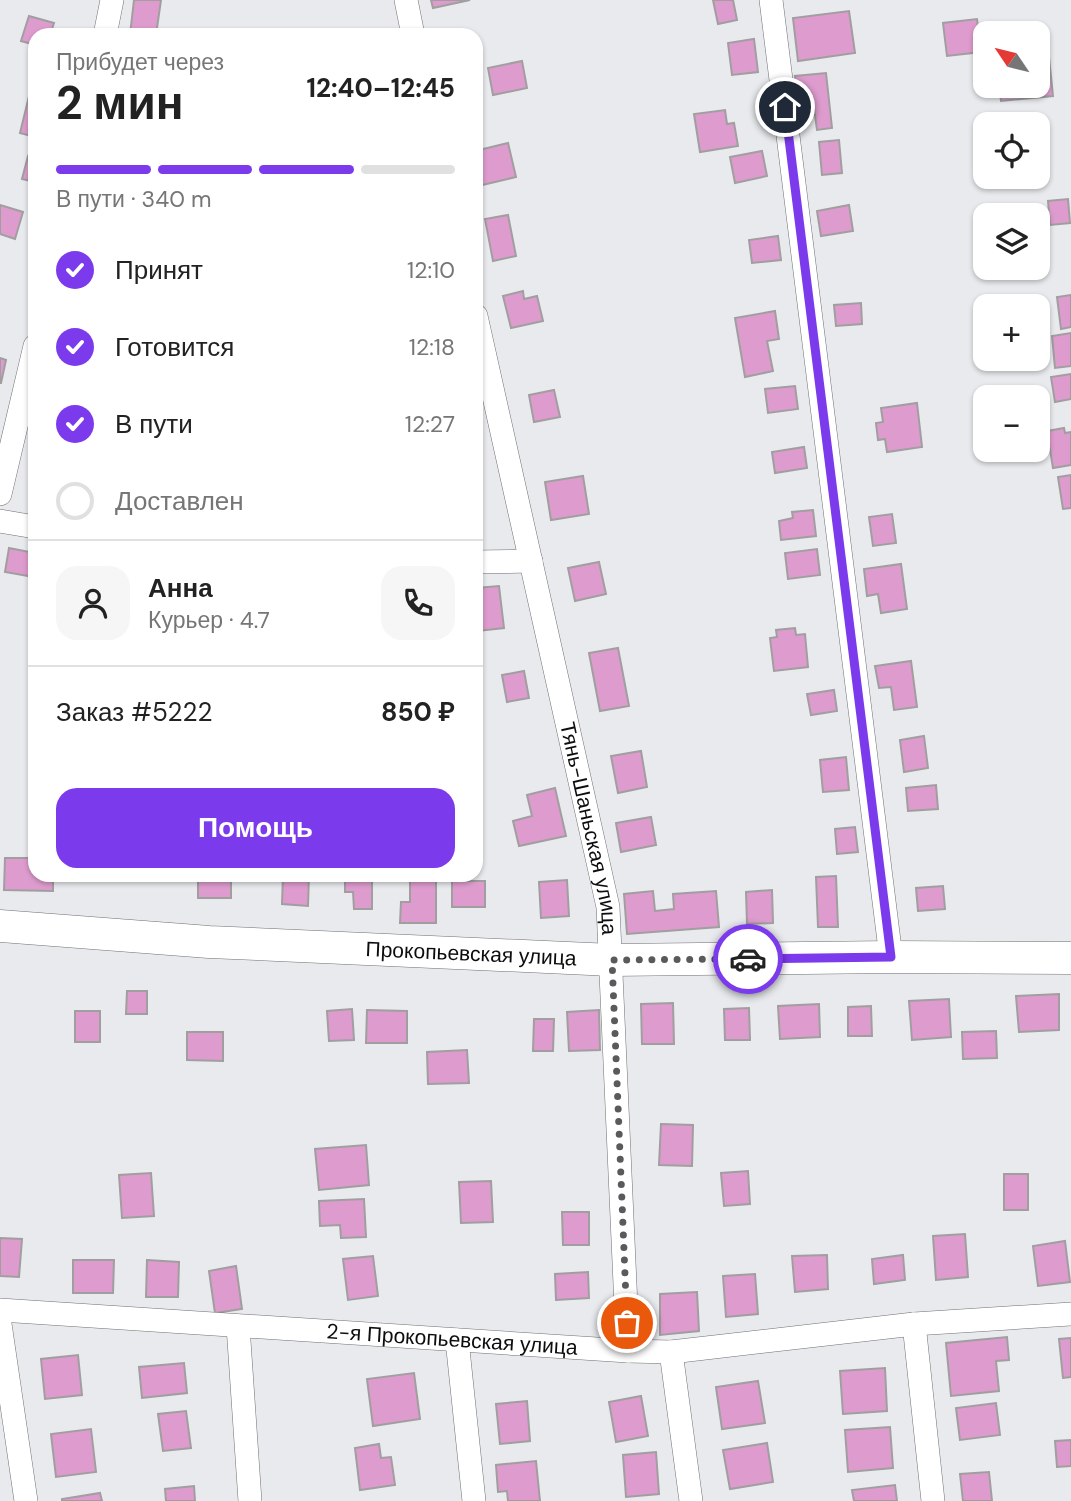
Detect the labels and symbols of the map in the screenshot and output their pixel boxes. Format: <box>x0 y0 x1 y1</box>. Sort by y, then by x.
north arrow <box>973 21 1050 98</box>
pin <box>755 77 815 137</box>
street label: Тянь-Шаньская улица <box>553 719 623 936</box>
courier <box>713 924 783 994</box>
street label: Прокопьевская улица <box>365 935 578 972</box>
pin <box>597 1293 657 1353</box>
street label: 2-я Прокопьевская улица <box>326 1317 579 1362</box>

